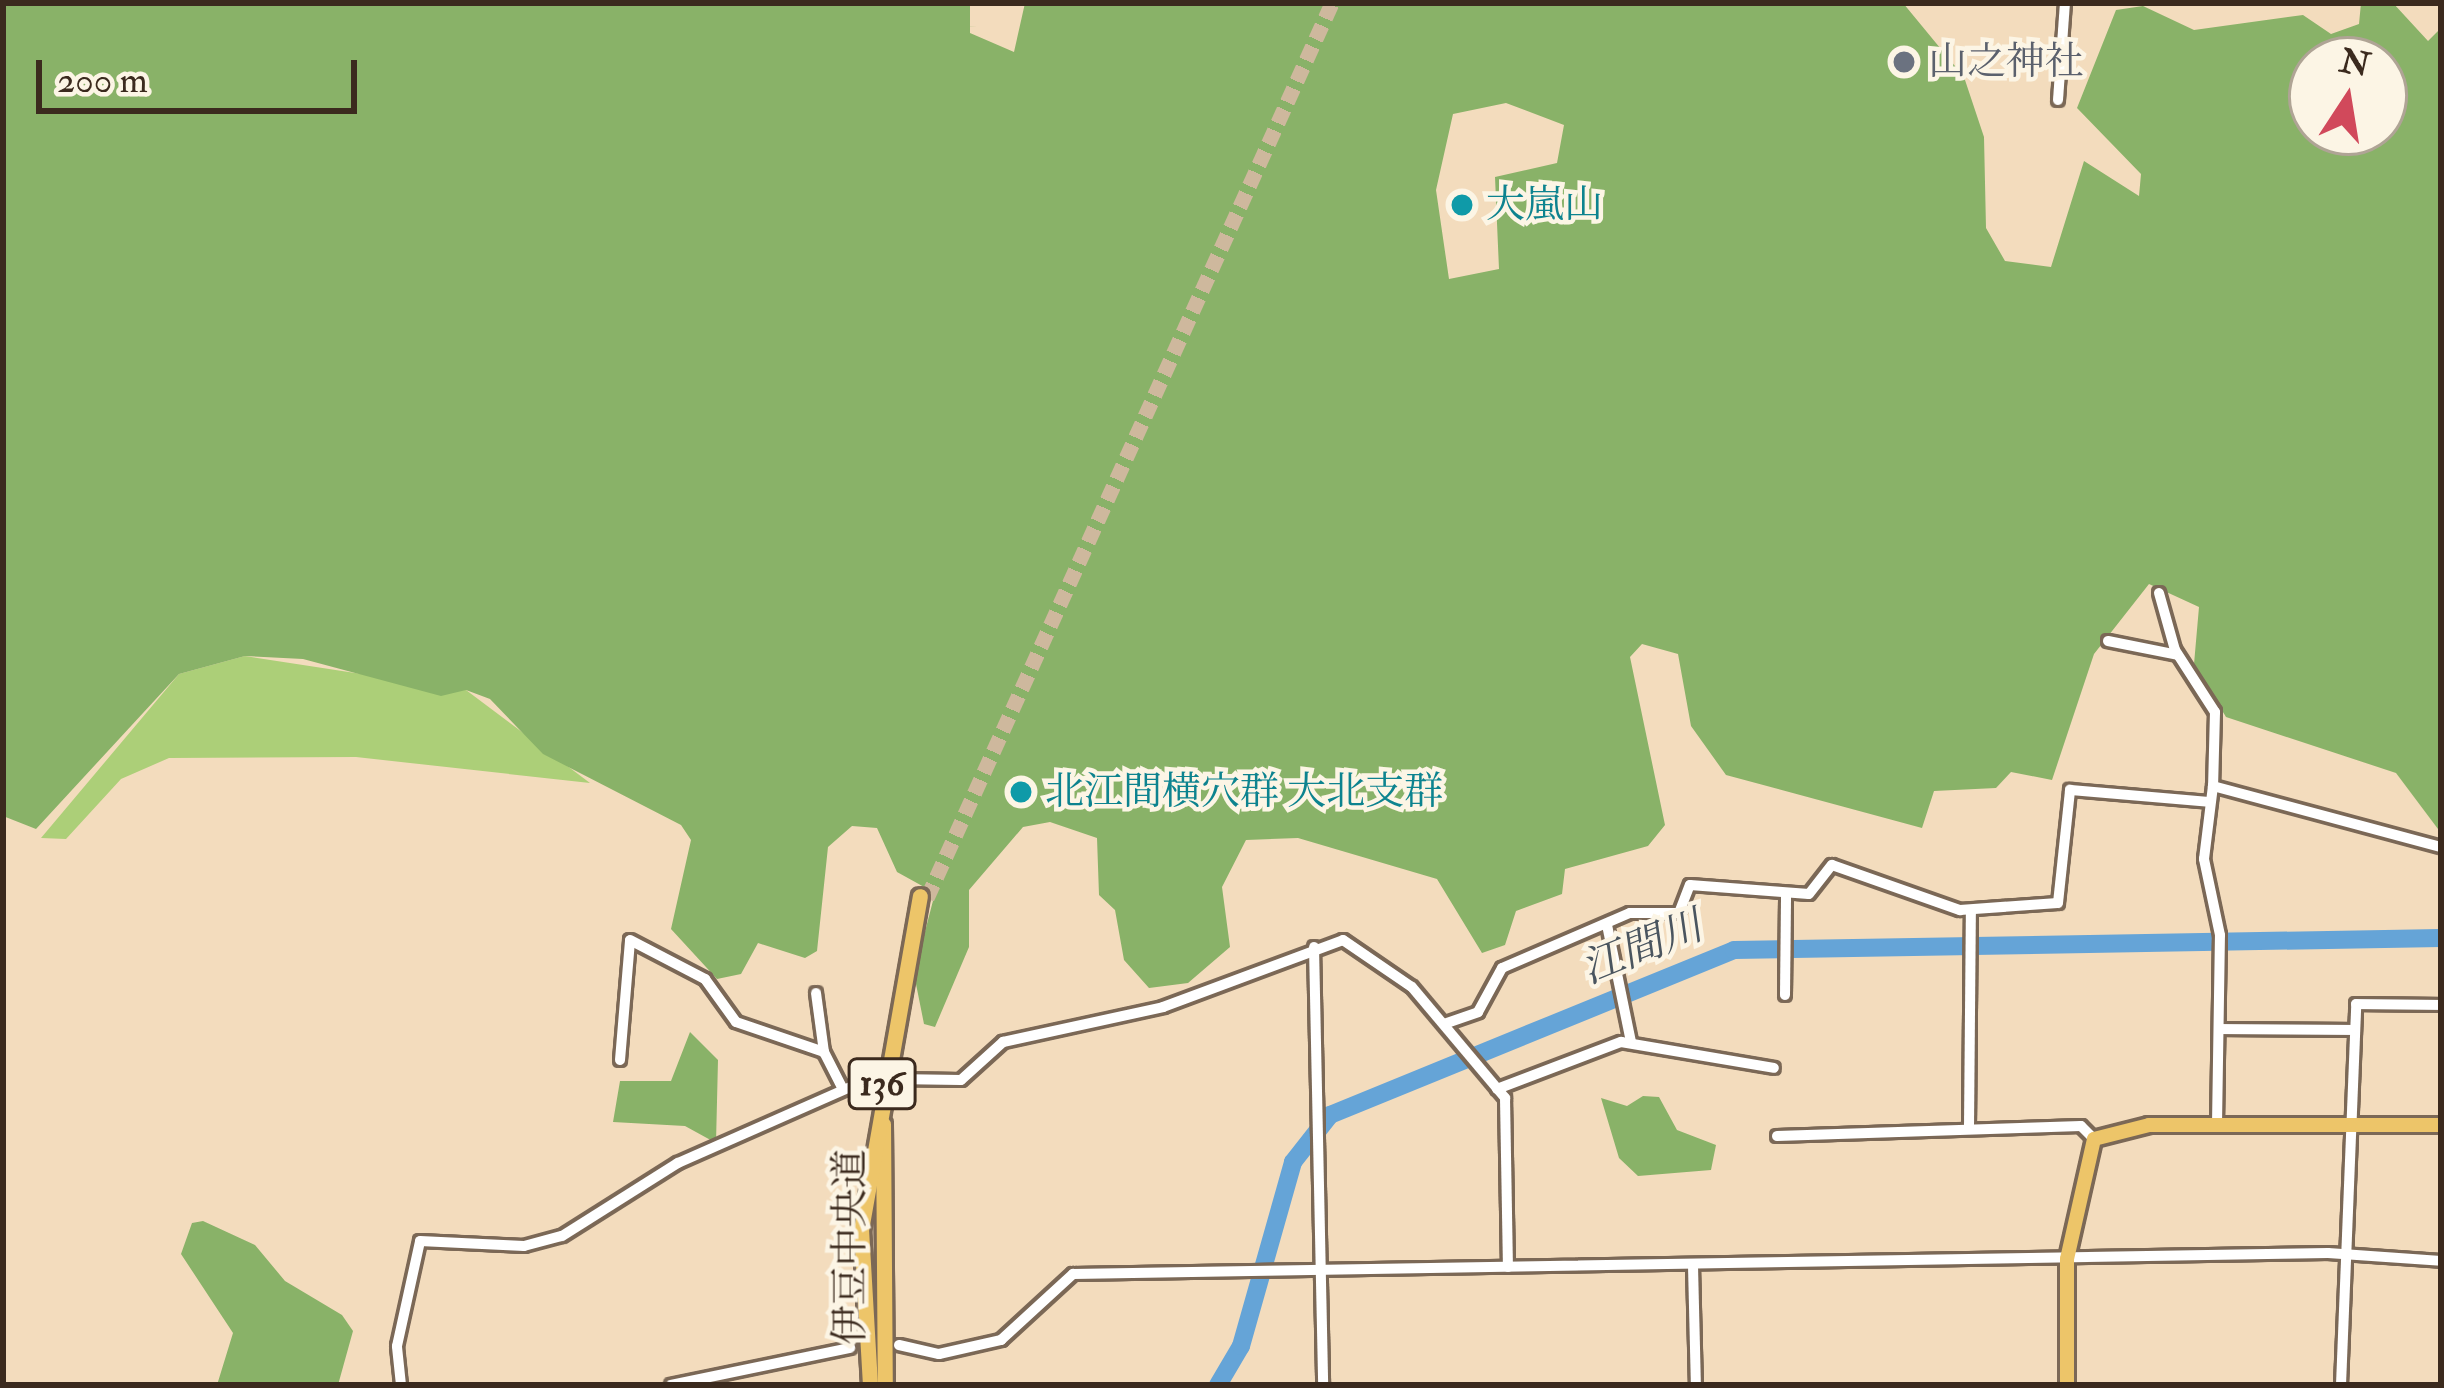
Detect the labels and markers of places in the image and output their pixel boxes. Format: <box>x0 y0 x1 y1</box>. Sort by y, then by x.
place label: 山之神社 <box>1928 39 2084 85</box>
marker: 山之神社 <box>1891 49 1917 75</box>
place label: 大嵐山 <box>1486 182 1603 228</box>
marker: 大嵐山 <box>1449 192 1475 218</box>
place label: 北江間横穴群 大北支群 <box>1045 769 1443 815</box>
marker: 北江間横穴群 大北支群 <box>1008 779 1034 805</box>

